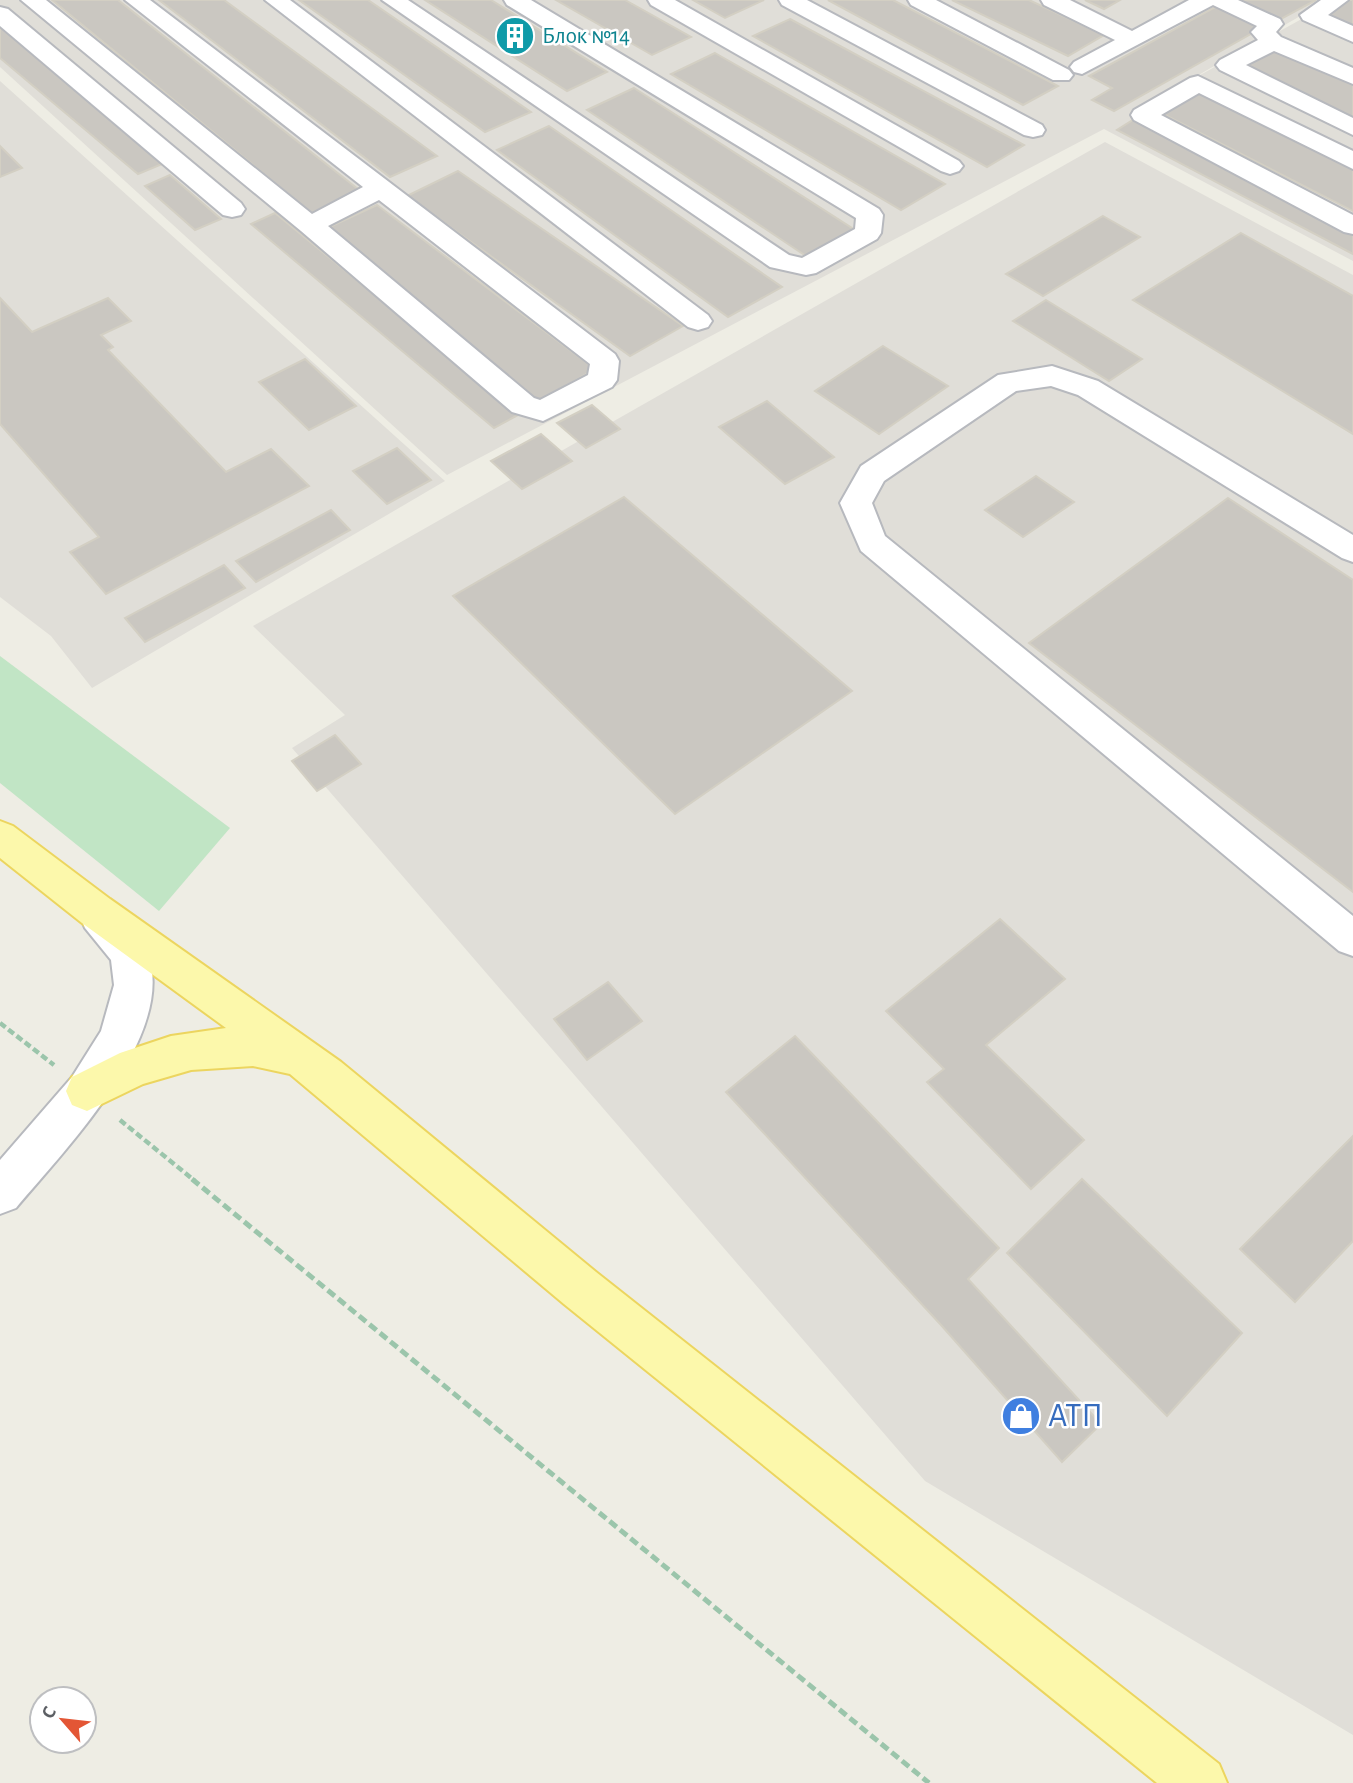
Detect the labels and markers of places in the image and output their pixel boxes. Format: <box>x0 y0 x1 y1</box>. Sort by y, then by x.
building icon: Блок №14 <box>494 15 536 57</box>
place label: Блок №14 <box>542 25 630 48</box>
shop icon: АТП <box>1000 1395 1042 1437</box>
place label: АТП <box>1048 1400 1103 1433</box>

